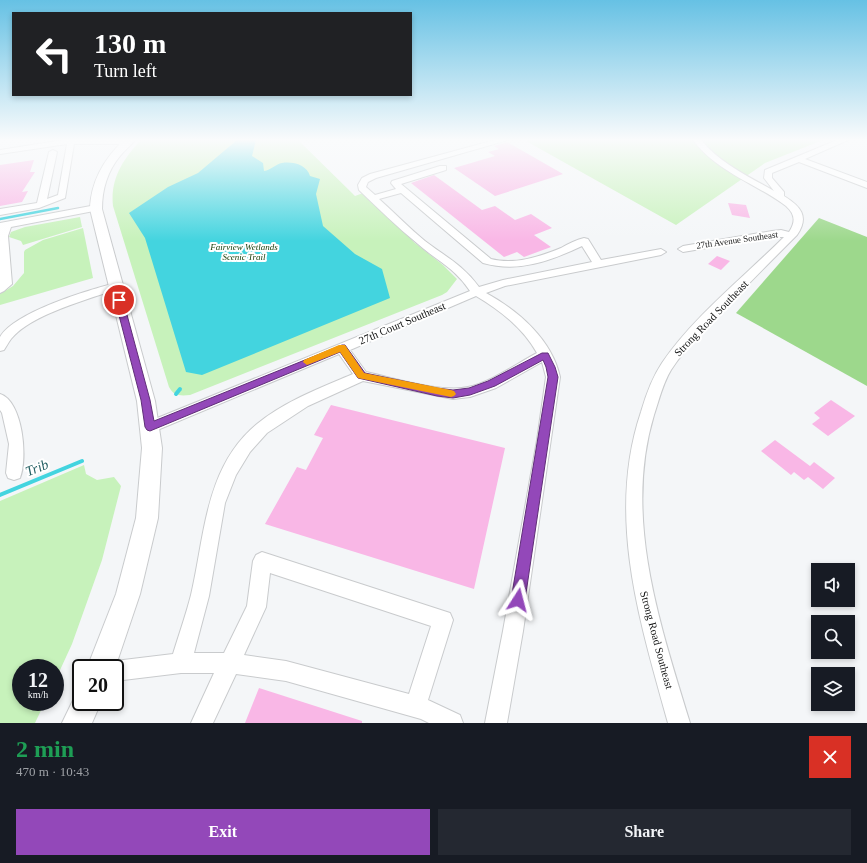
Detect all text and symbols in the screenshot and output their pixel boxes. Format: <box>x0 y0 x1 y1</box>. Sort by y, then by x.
icon: left <box>28 28 80 80</box>
text: 130 m <box>94 28 166 59</box>
text: Turn left <box>94 61 157 81</box>
street label: 27th Avenue Southeast <box>696 229 779 251</box>
park label: Fairview Wetlands Scenic Trail <box>209 242 278 262</box>
street label: Strong Road Southeast <box>672 278 750 358</box>
pin <box>102 283 136 317</box>
icon: arrive <box>108 289 130 311</box>
street label: 27th Court Southeast <box>357 299 447 347</box>
water label: Trib <box>23 457 51 479</box>
map controls <box>811 563 855 711</box>
button: sound <box>811 563 855 607</box>
position arrow <box>497 579 539 621</box>
street label: Strong Road Southeast <box>638 590 676 690</box>
button: search <box>811 615 855 659</box>
speed limit sign: 20 <box>72 659 124 711</box>
button: layers <box>811 667 855 711</box>
text: 12 <box>28 669 48 691</box>
text: km/h <box>28 689 48 700</box>
text: 2 min <box>16 736 74 762</box>
button: close <box>809 736 851 778</box>
text: 470 m · 10:43 <box>16 764 89 779</box>
button: Exit <box>16 809 430 855</box>
button: Share <box>438 809 851 855</box>

